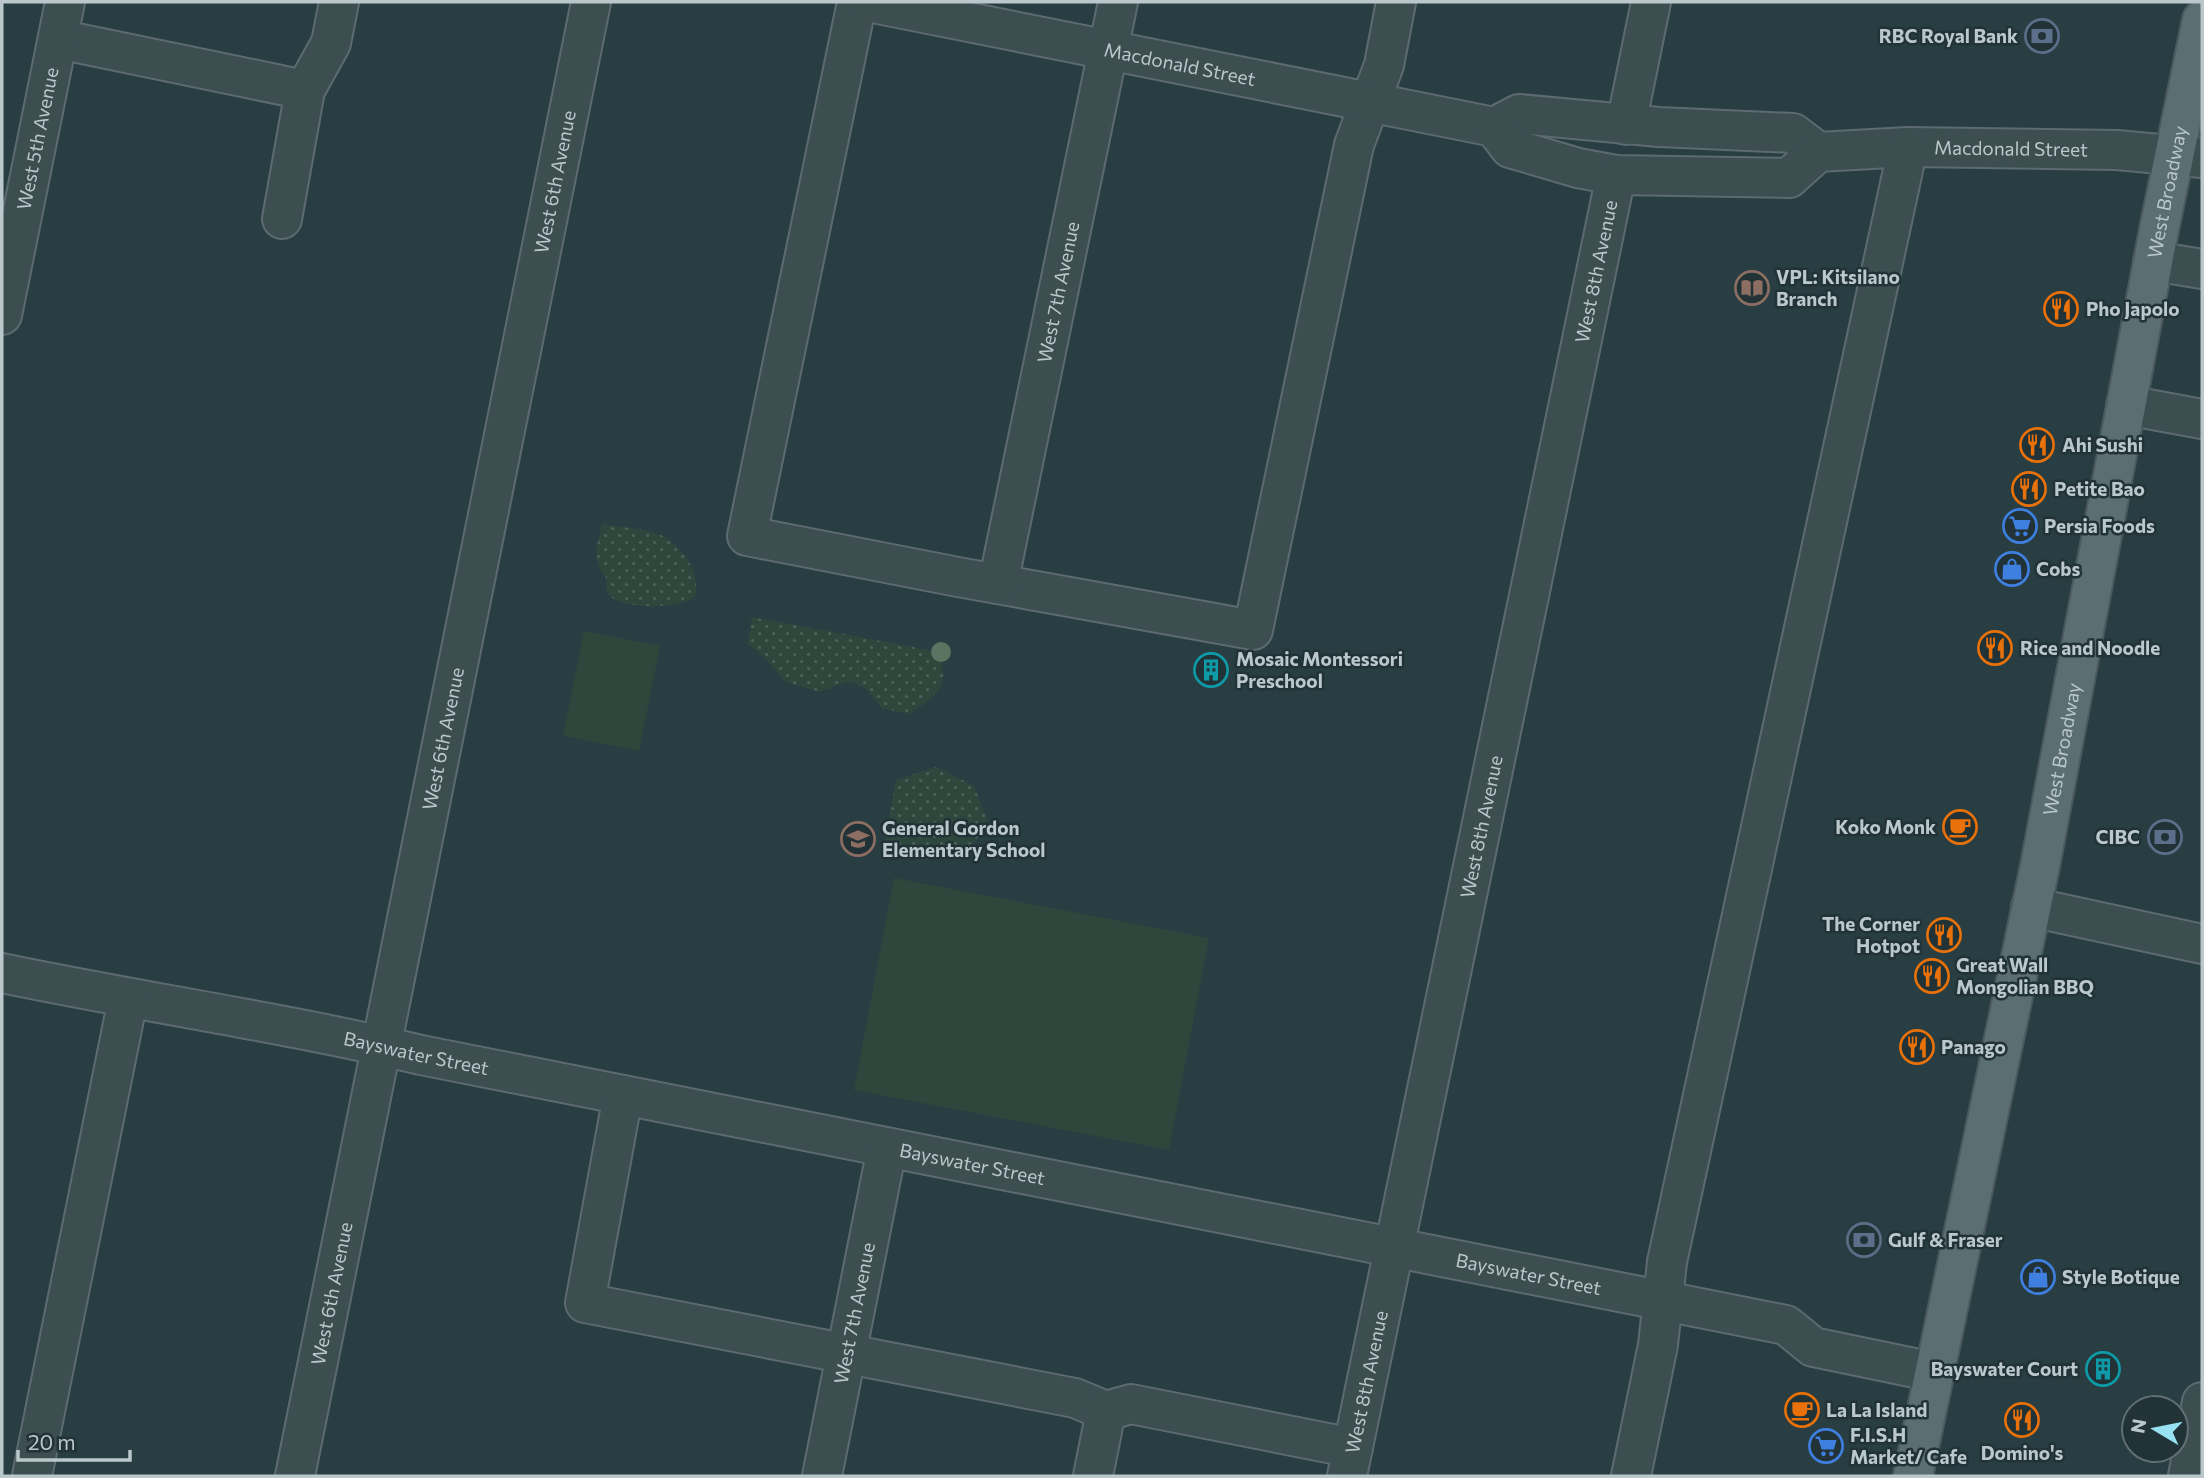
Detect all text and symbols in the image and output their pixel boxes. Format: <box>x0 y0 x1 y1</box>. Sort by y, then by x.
bank icon: RBC Royal Bank <box>2023 17 2061 55</box>
place label: RBC Royal Bank <box>1879 24 2018 47</box>
street label: Macdonald Street <box>1102 37 1258 90</box>
street label: West 5th Avenue <box>11 65 63 212</box>
street label: West 6th Avenue <box>529 108 580 255</box>
street label: West Broadway <box>2142 123 2191 260</box>
street label: Macdonald Street <box>1934 135 2088 161</box>
street label: West 8th Avenue <box>1570 198 1622 345</box>
street label: West 7th Avenue <box>1032 219 1083 365</box>
place label: VPL: Kitsilano Branch <box>1776 265 1900 310</box>
library icon: VPL: Kitsilano Branch <box>1733 269 1771 307</box>
restaurant icon: Pho Japolo <box>2042 290 2080 328</box>
place label: Pho Japolo <box>2086 297 2180 320</box>
restaurant icon: Ahi Sushi <box>2018 426 2056 464</box>
place label: Ahi Sushi <box>2062 433 2143 456</box>
restaurant icon: Petite Bao <box>2010 470 2048 508</box>
place label: Petite Bao <box>2054 477 2145 500</box>
supermarket icon: Persia Foods <box>2001 507 2039 545</box>
place label: Persia Foods <box>2044 514 2155 537</box>
shop icon: Cobs <box>1993 550 2031 588</box>
place label: Cobs <box>2036 557 2080 580</box>
restaurant icon: Rice and Noodle <box>1976 629 2014 667</box>
place label: Rice and Noodle <box>2020 636 2160 659</box>
place label: Mosaic Montessori Preschool <box>1236 647 1403 692</box>
building icon: Mosaic Montessori Preschool <box>1192 651 1230 689</box>
street label: West 6th Avenue <box>417 665 468 812</box>
street label: West Broadway <box>2038 681 2085 817</box>
street label: West 8th Avenue <box>1455 753 1507 900</box>
cafe icon: Koko Monk <box>1941 808 1979 846</box>
place label: Koko Monk <box>1835 815 1936 838</box>
place label: General Gordon Elementary School <box>882 816 1046 861</box>
bank icon: CIBC <box>2146 818 2184 856</box>
school or university icon: General Gordon Elementary School <box>839 820 877 858</box>
place label: CIBC <box>2095 825 2140 848</box>
place label: The Corner Hotpot <box>1822 912 1920 957</box>
restaurant icon: The Corner Hotpot <box>1925 916 1963 954</box>
place label: Great Wall Mongolian BBQ <box>1956 953 2094 998</box>
restaurant icon: Great Wall Mongolian BBQ <box>1913 957 1951 995</box>
street label: Bayswater Street <box>342 1026 491 1079</box>
restaurant icon: Panago <box>1898 1028 1936 1066</box>
place label: Panago <box>1941 1035 2006 1058</box>
street label: Bayswater Street <box>898 1138 1047 1189</box>
street label: West 6th Avenue <box>306 1220 357 1367</box>
bank icon: Gulf & Fraser <box>1845 1221 1883 1259</box>
place label: Gulf & Fraser <box>1888 1228 2003 1251</box>
street label: West 7th Avenue <box>829 1240 879 1386</box>
street label: Bayswater Street <box>1454 1248 1604 1299</box>
shop icon: Style Botique <box>2019 1258 2057 1296</box>
place label: Style Botique <box>2062 1265 2180 1288</box>
street label: West 8th Avenue <box>1340 1308 1392 1455</box>
building icon: Bayswater Court <box>2084 1350 2122 1388</box>
place label: Bayswater Court <box>1931 1357 2078 1380</box>
cafe icon: La La Island <box>1783 1391 1821 1429</box>
north arrow <box>2120 1394 2190 1464</box>
place label: La La Island <box>1826 1398 1927 1421</box>
restaurant icon: Domino's <box>2003 1401 2041 1439</box>
text: N <box>2125 1417 2150 1435</box>
scale bar <box>18 1418 130 1462</box>
place label: F.I.S.H Market/ Cafe <box>1850 1423 1967 1468</box>
supermarket icon: F.I.S.H Market/ Cafe <box>1807 1427 1845 1465</box>
text: 20 m <box>28 1429 76 1454</box>
place label: Domino's <box>1981 1441 2063 1464</box>

